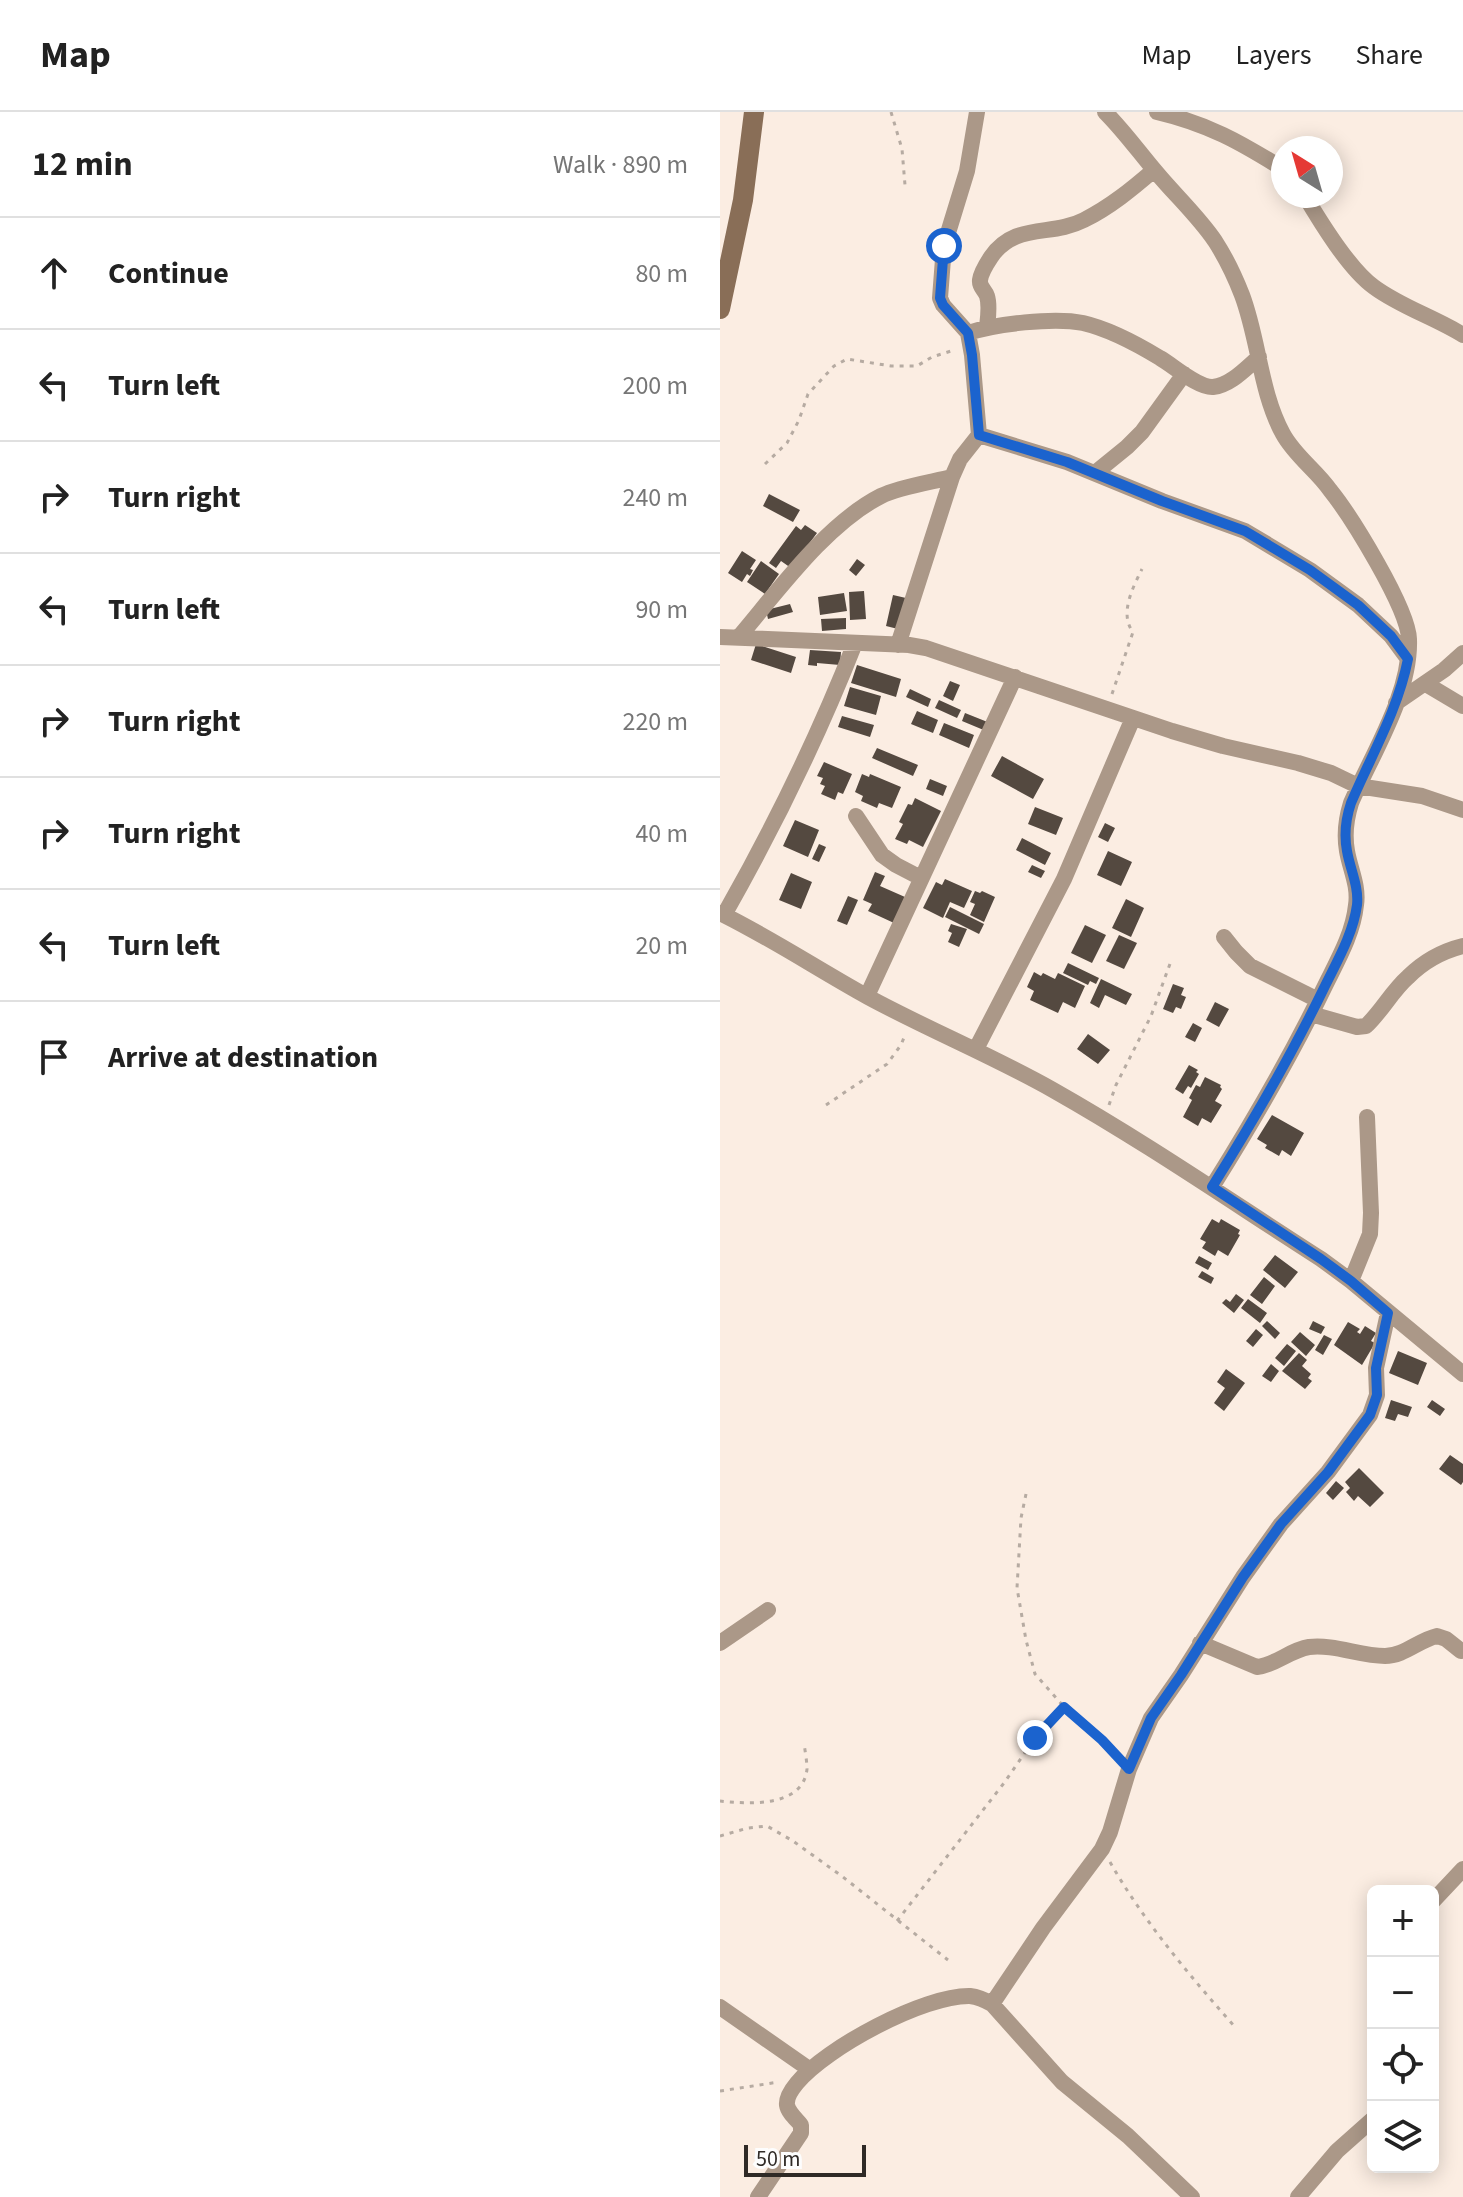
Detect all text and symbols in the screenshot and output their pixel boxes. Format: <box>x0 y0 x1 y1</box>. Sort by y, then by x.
text: Map <box>40 28 111 82</box>
text: Map <box>1141 35 1191 75</box>
text: Layers <box>1235 35 1311 75</box>
text: Share <box>1355 35 1423 75</box>
north arrow <box>1271 136 1343 208</box>
text: 12 min <box>32 140 133 189</box>
text: Walk · 890 m <box>553 146 688 183</box>
route start <box>926 228 962 264</box>
icon: ahead <box>32 251 76 295</box>
text: Continue <box>108 252 229 295</box>
text: 80 m <box>635 255 688 292</box>
icon: left <box>32 363 76 407</box>
text: Turn left <box>108 364 220 407</box>
text: 200 m <box>622 367 688 404</box>
icon: right <box>32 475 76 519</box>
text: Turn right <box>108 476 240 519</box>
text: 240 m <box>622 479 688 516</box>
icon: left <box>32 587 76 631</box>
text: Turn left <box>108 588 220 631</box>
text: 90 m <box>635 591 688 628</box>
icon: right <box>32 699 76 743</box>
text: Turn right <box>108 700 240 743</box>
text: 220 m <box>622 703 688 740</box>
icon: right <box>32 811 76 855</box>
text: Turn right <box>108 812 240 855</box>
text: 40 m <box>635 815 688 852</box>
icon: left <box>32 923 76 967</box>
text: Turn left <box>108 924 220 967</box>
text: 20 m <box>635 927 688 964</box>
icon: arrive <box>32 1035 76 1079</box>
text: Arrive at destination <box>108 1036 378 1079</box>
route end <box>1017 1720 1053 1756</box>
map controls <box>1367 1885 1439 2173</box>
button: + <box>1367 1885 1439 1957</box>
button: − <box>1367 1957 1439 2029</box>
button: locate <box>1367 2029 1439 2101</box>
button: layers <box>1367 2101 1439 2173</box>
scale bar <box>744 2141 866 2177</box>
text: 50 m <box>756 2143 801 2175</box>

